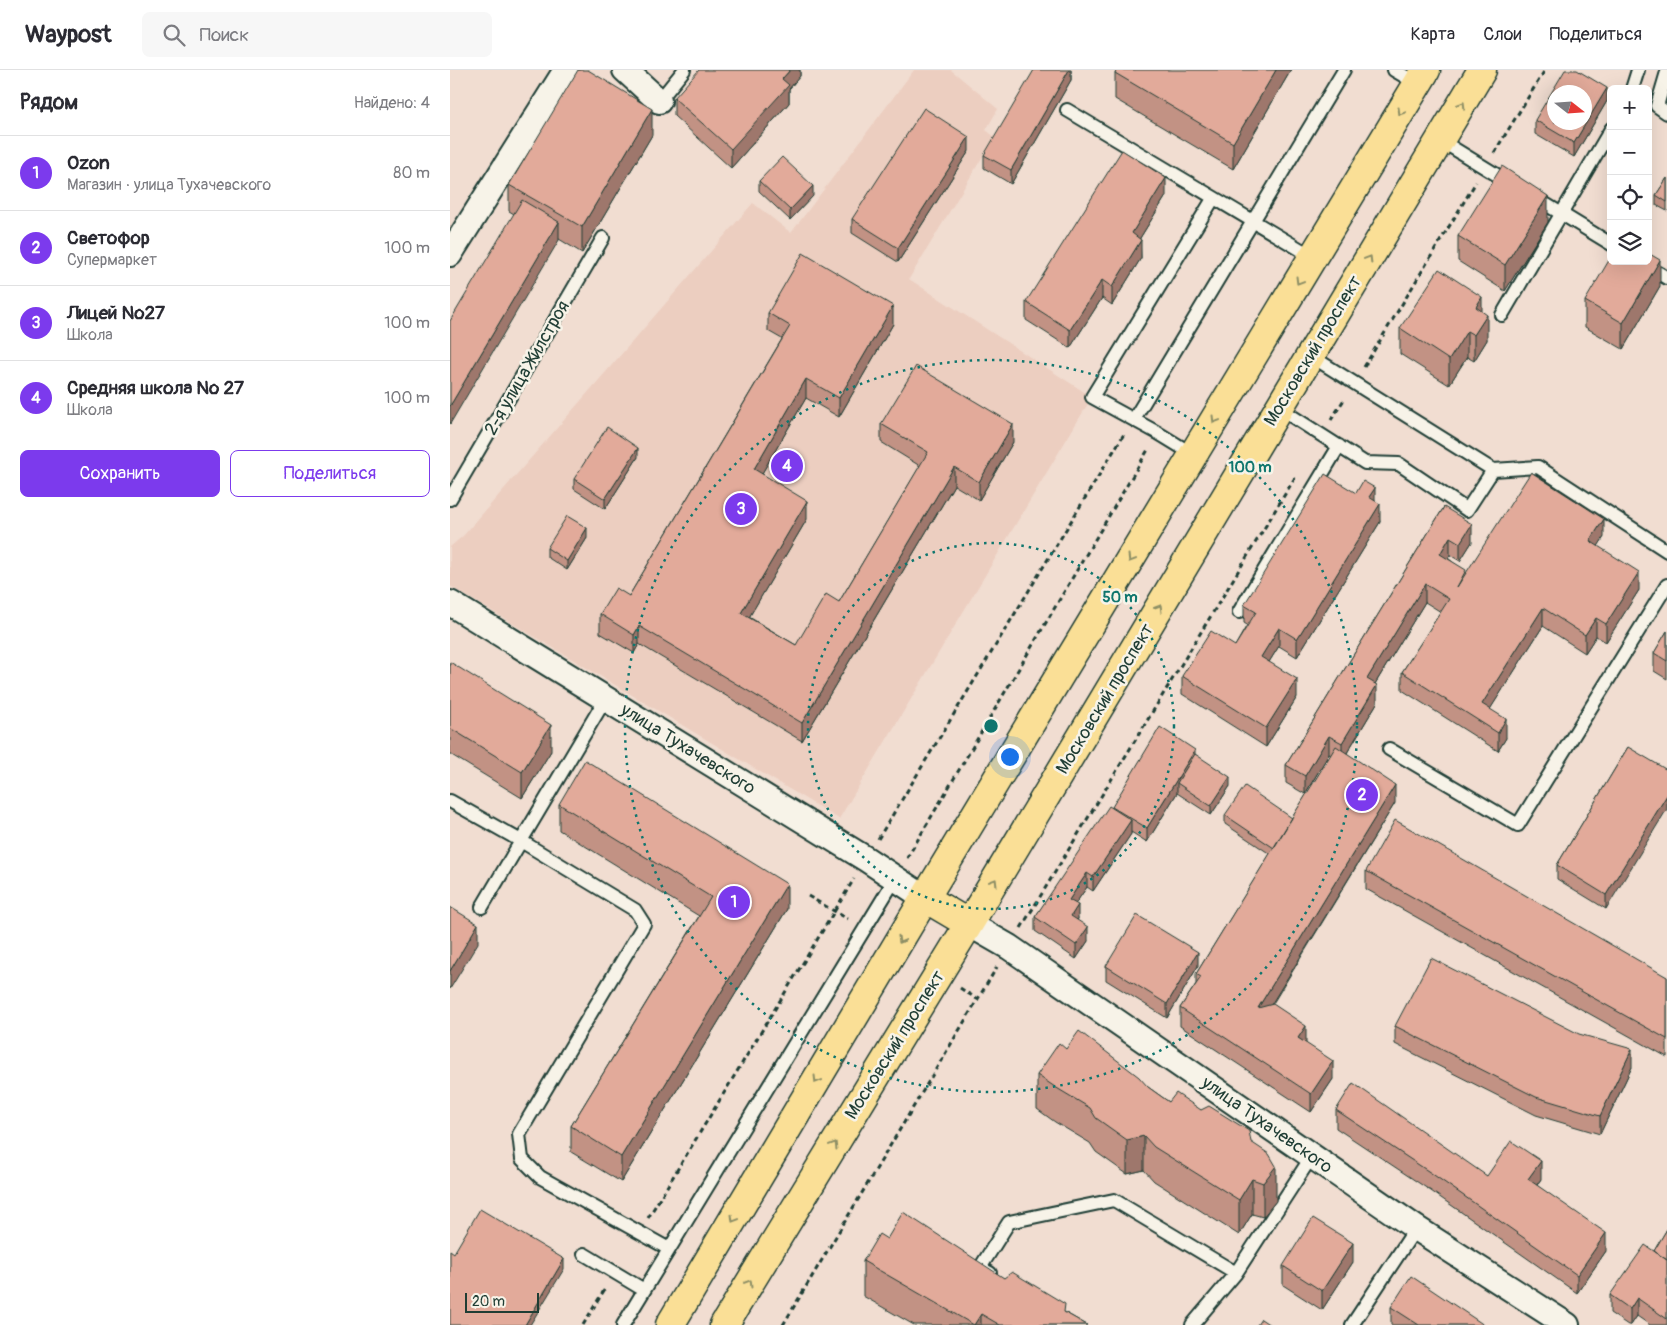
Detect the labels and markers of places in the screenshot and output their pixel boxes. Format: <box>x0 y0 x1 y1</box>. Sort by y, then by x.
pin: 4 <box>771 447 803 485</box>
pin: 3 <box>725 490 757 528</box>
centre of rings <box>982 717 1000 735</box>
pin: 2 <box>1346 776 1378 814</box>
pin: 1 <box>718 883 750 921</box>

